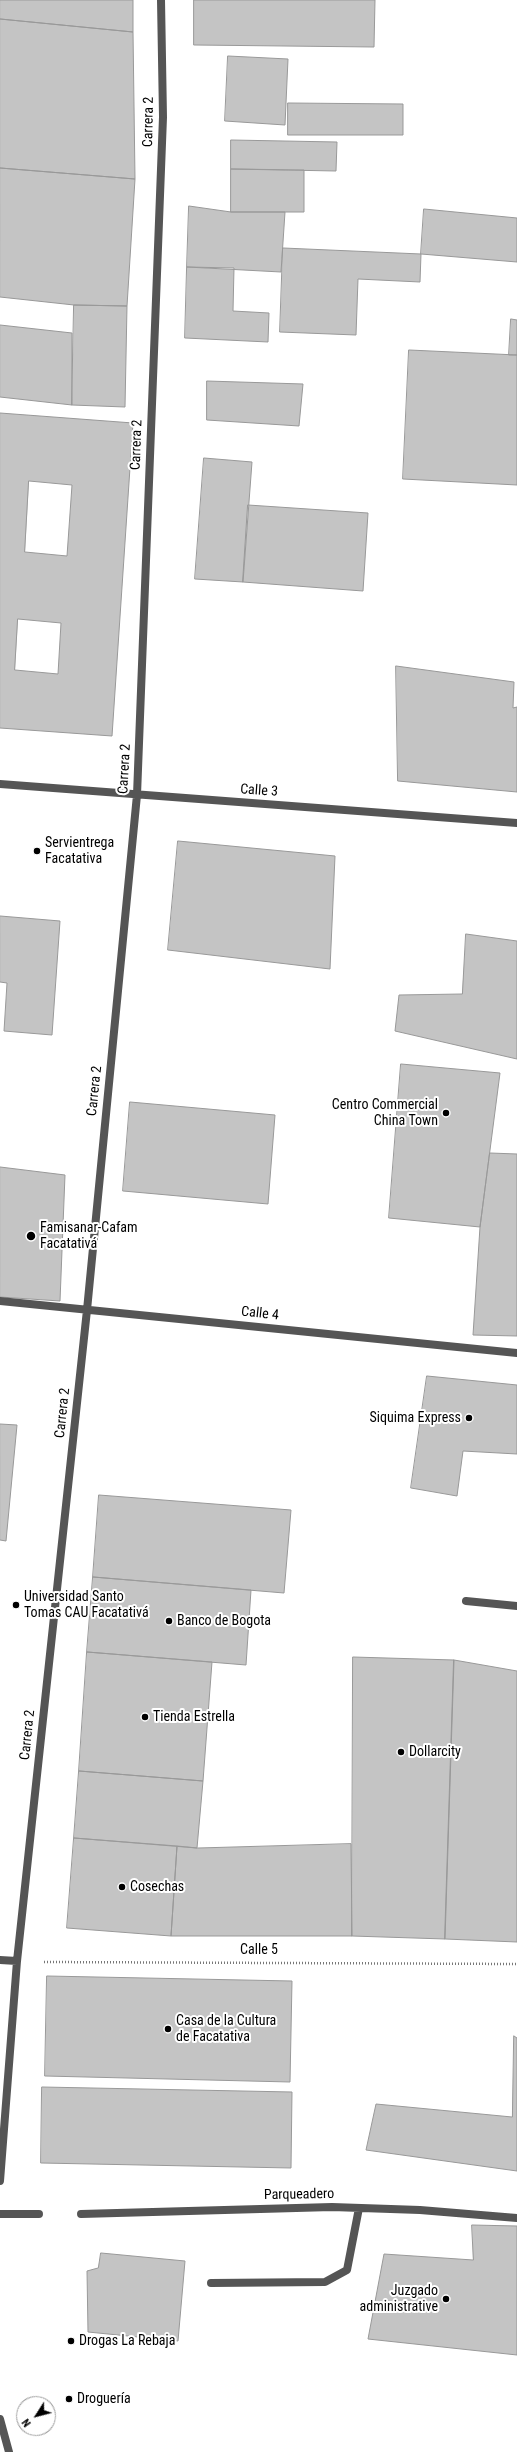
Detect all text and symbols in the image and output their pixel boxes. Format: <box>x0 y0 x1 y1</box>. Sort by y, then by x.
street label: Carrera 2 <box>140 97 158 147</box>
street label: Carrera 2 <box>128 420 146 470</box>
street label: Carrera 2 <box>115 743 135 795</box>
street label: Calle 3 <box>240 781 278 801</box>
place label: Servientrega Facatativa <box>45 835 114 868</box>
marker: Servientrega Facatativa <box>32 846 42 856</box>
street label: Carrera 2 <box>84 1065 106 1117</box>
place label: Centro Commercial China Town <box>332 1097 438 1130</box>
marker: Centro Commercial China Town <box>441 1108 451 1118</box>
place label: Famisanar-Cafam Facatativá <box>40 1220 138 1252</box>
marker: Famisanar-Cafam Facatativá <box>25 1230 37 1242</box>
street label: Calle 4 <box>240 1304 280 1324</box>
street label: Carrera 2 <box>52 1387 74 1439</box>
place label: Siquima Express <box>370 1410 461 1426</box>
marker: Siquima Express <box>464 1413 474 1423</box>
place label: Universidad Santo Tomas CAU Facatativá <box>24 1589 149 1622</box>
marker: Universidad Santo Tomas CAU Facatativá <box>11 1600 21 1610</box>
place label: Banco de Bogota <box>177 1613 271 1629</box>
marker: Banco de Bogota <box>164 1616 174 1626</box>
street label: Carrera 2 <box>17 1709 39 1761</box>
place label: Tienda Estrella <box>153 1709 235 1725</box>
marker: Tienda Estrella <box>140 1712 150 1722</box>
place label: Dollarcity <box>409 1744 461 1760</box>
marker: Dollarcity <box>396 1747 406 1757</box>
place label: Cosechas <box>130 1879 184 1895</box>
marker: Cosechas <box>117 1882 127 1892</box>
street label: Calle 5 <box>240 1942 278 1958</box>
place label: Casa de la Cultura de Facatativa <box>176 2013 276 2046</box>
marker: Casa de la Cultura de Facatativa <box>163 2024 173 2034</box>
street label: Parqueadero <box>264 2186 334 2204</box>
place label: Juzgado administrative <box>360 2283 438 2316</box>
marker: Juzgado administrative <box>441 2294 451 2304</box>
place label: Drogas La Rebaja <box>79 2333 175 2349</box>
marker: Drogas La Rebaja <box>66 2336 76 2346</box>
place label: Droguería <box>77 2391 131 2407</box>
marker: Droguería <box>64 2394 74 2404</box>
north arrow <box>16 2396 56 2436</box>
text: N <box>19 2416 34 2429</box>

